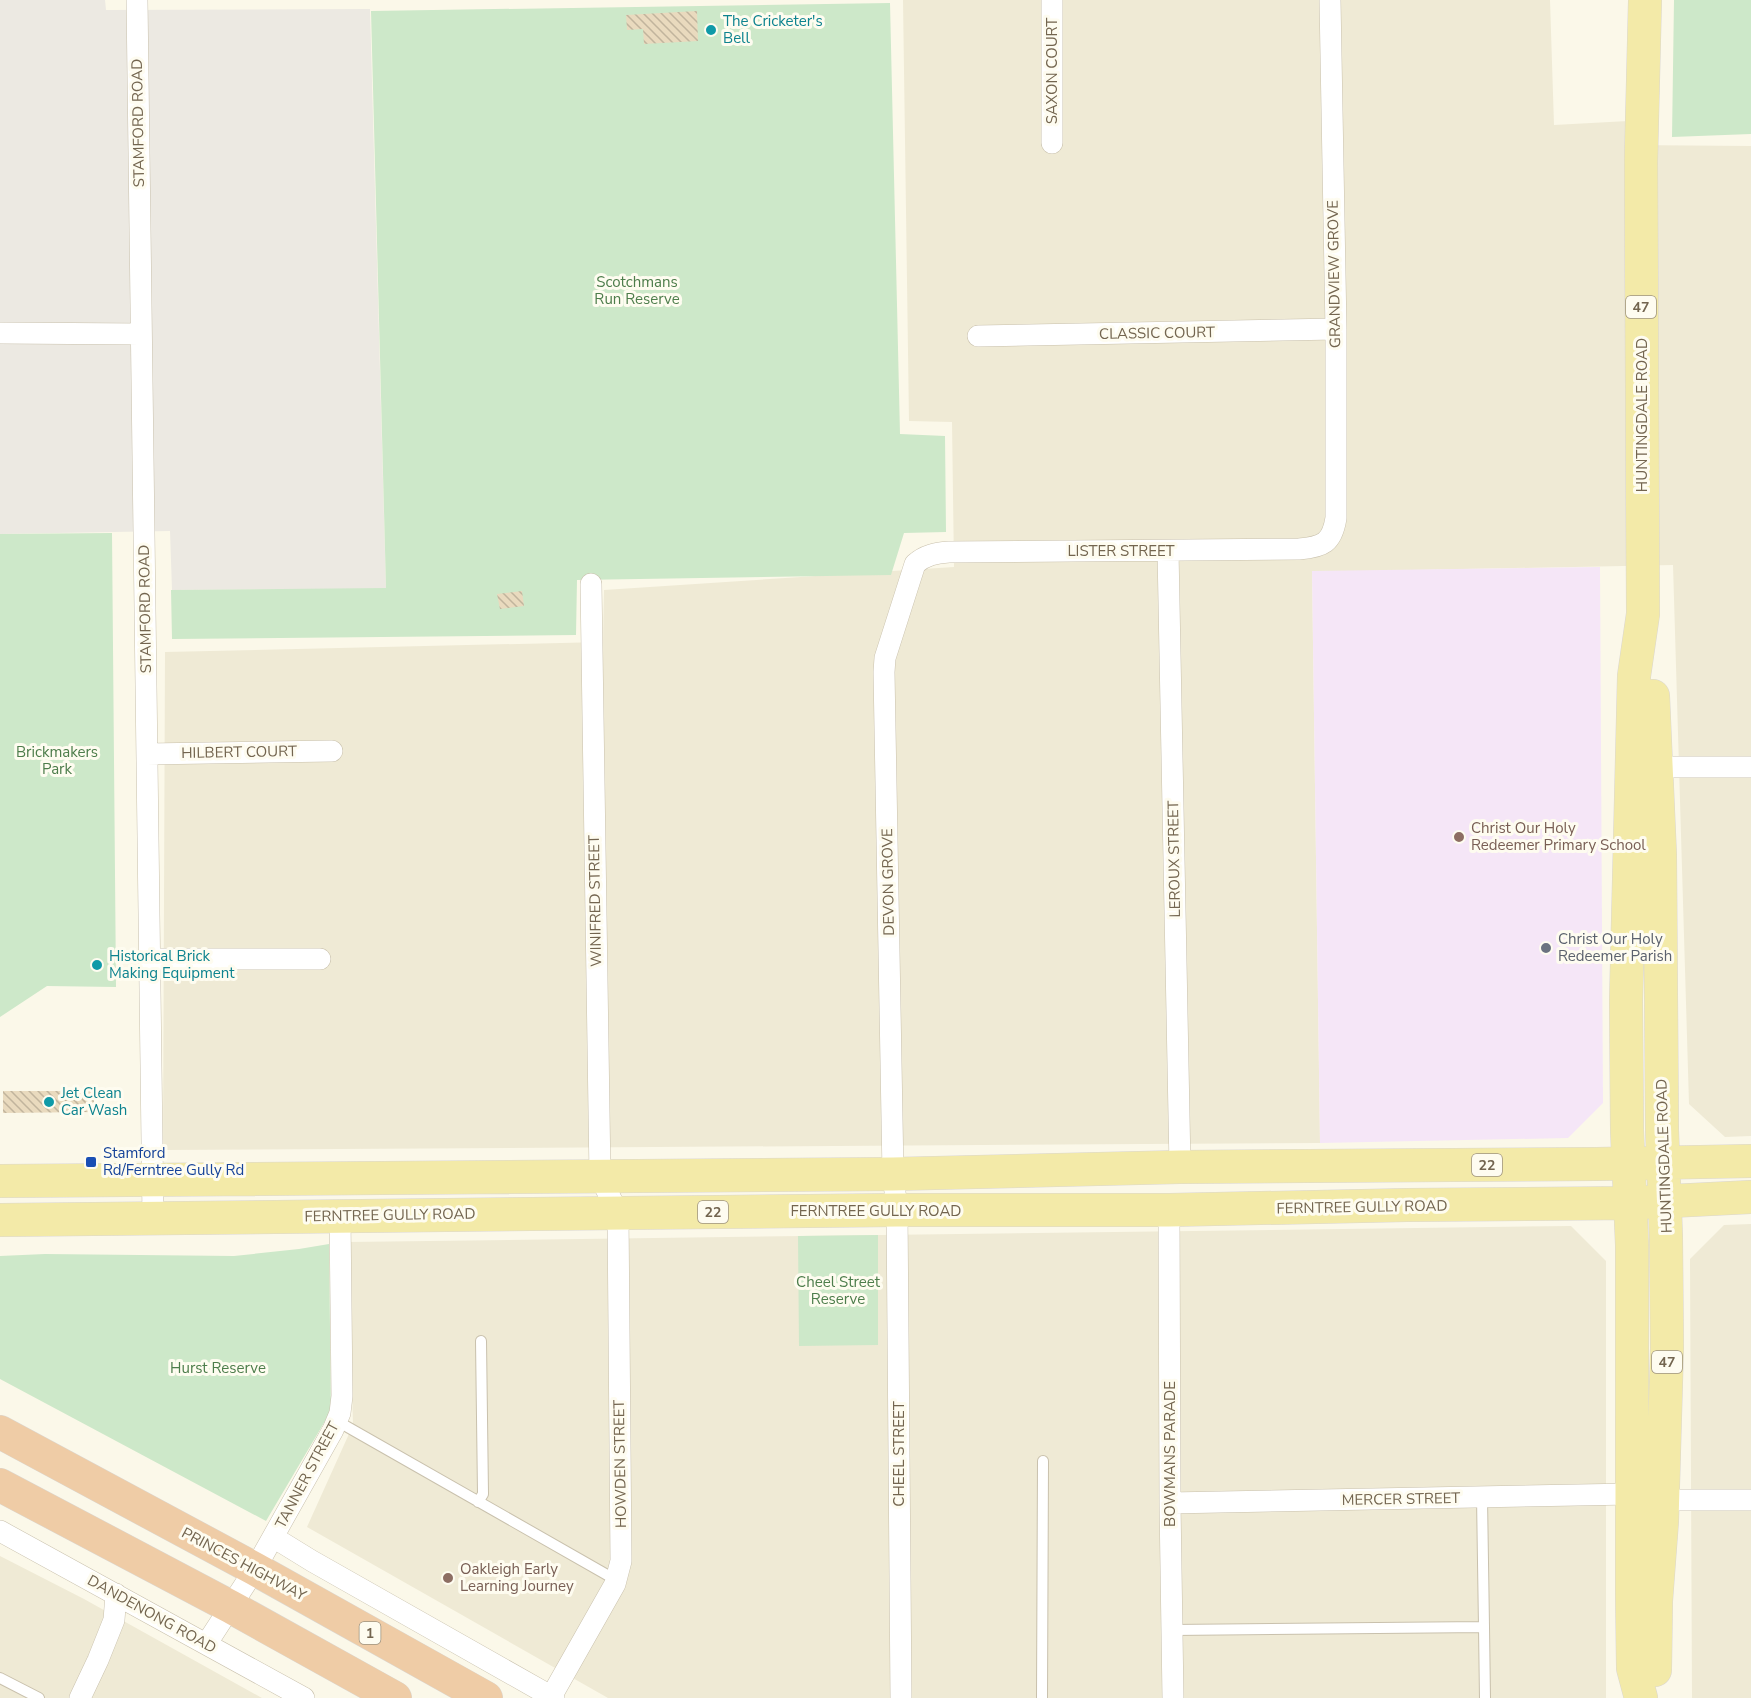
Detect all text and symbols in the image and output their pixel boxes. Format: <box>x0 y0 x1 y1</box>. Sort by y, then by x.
place label: The Cricketer's Bell <box>723 11 823 48</box>
street label: SAXON COURT <box>1042 18 1062 124</box>
marker: The Cricketer's Bell <box>704 23 718 37</box>
street label: STAMFORD ROAD <box>127 59 149 187</box>
street label: GRANDVIEW GROVE <box>1323 200 1345 348</box>
park label: Scotchmans Run Reserve <box>594 272 680 309</box>
road number: 47 <box>1626 296 1656 318</box>
street label: CLASSIC COURT <box>1099 322 1215 344</box>
street label: HUNTINGDALE ROAD <box>1632 338 1652 492</box>
street label: LISTER STREET <box>1067 541 1175 561</box>
street label: STAMFORD ROAD <box>134 545 156 673</box>
street label: HILBERT COURT <box>181 741 297 763</box>
park label: Brickmakers Park <box>16 742 98 779</box>
street label: LEROUX STREET <box>1163 800 1185 918</box>
place label: Christ Our Holy Redeemer Primary School <box>1471 818 1646 855</box>
street label: DEVON GROVE <box>877 828 899 936</box>
marker: Christ Our Holy Redeemer Primary School <box>1452 830 1466 844</box>
street label: WINIFRED STREET <box>584 835 606 967</box>
place label: Christ Our Holy Redeemer Parish <box>1558 929 1672 966</box>
marker: Christ Our Holy Redeemer Parish <box>1539 941 1553 955</box>
place label: Historical Brick Making Equipment <box>109 946 235 983</box>
marker: Historical Brick Making Equipment <box>90 958 104 972</box>
street label: HUNTINGDALE ROAD <box>1651 1079 1677 1233</box>
place label: Jet Clean Car Wash <box>60 1083 127 1120</box>
marker: Jet Clean Car Wash <box>42 1095 56 1109</box>
place label: Stamford Rd/Ferntree Gully Rd <box>103 1143 244 1180</box>
road number: 22 <box>1472 1154 1502 1176</box>
marker: Stamford Rd/Ferntree Gully Rd <box>84 1155 98 1169</box>
street label: FERNTREE GULLY ROAD <box>1276 1196 1448 1218</box>
road number: 22 <box>698 1201 728 1223</box>
street label: FERNTREE GULLY ROAD <box>790 1201 962 1221</box>
street label: FERNTREE GULLY ROAD <box>304 1204 476 1226</box>
park label: Cheel Street Reserve <box>796 1272 881 1309</box>
road number: 47 <box>1652 1351 1682 1373</box>
park label: Hurst Reserve <box>170 1358 266 1378</box>
street label: BOWMANS PARADE <box>1160 1381 1180 1527</box>
street label: HOWDEN STREET <box>609 1400 631 1528</box>
street label: CHEEL STREET <box>889 1401 909 1507</box>
street label: TANNER STREET <box>270 1418 344 1532</box>
street label: MERCER STREET <box>1342 1488 1460 1510</box>
street label: PRINCES HIGHWAY <box>178 1523 311 1606</box>
place label: Oakleigh Early Learning Journey <box>460 1559 574 1596</box>
street label: DANDENONG ROAD <box>84 1570 220 1658</box>
marker: Oakleigh Early Learning Journey <box>441 1571 455 1585</box>
road number: 1 <box>360 1622 380 1644</box>

